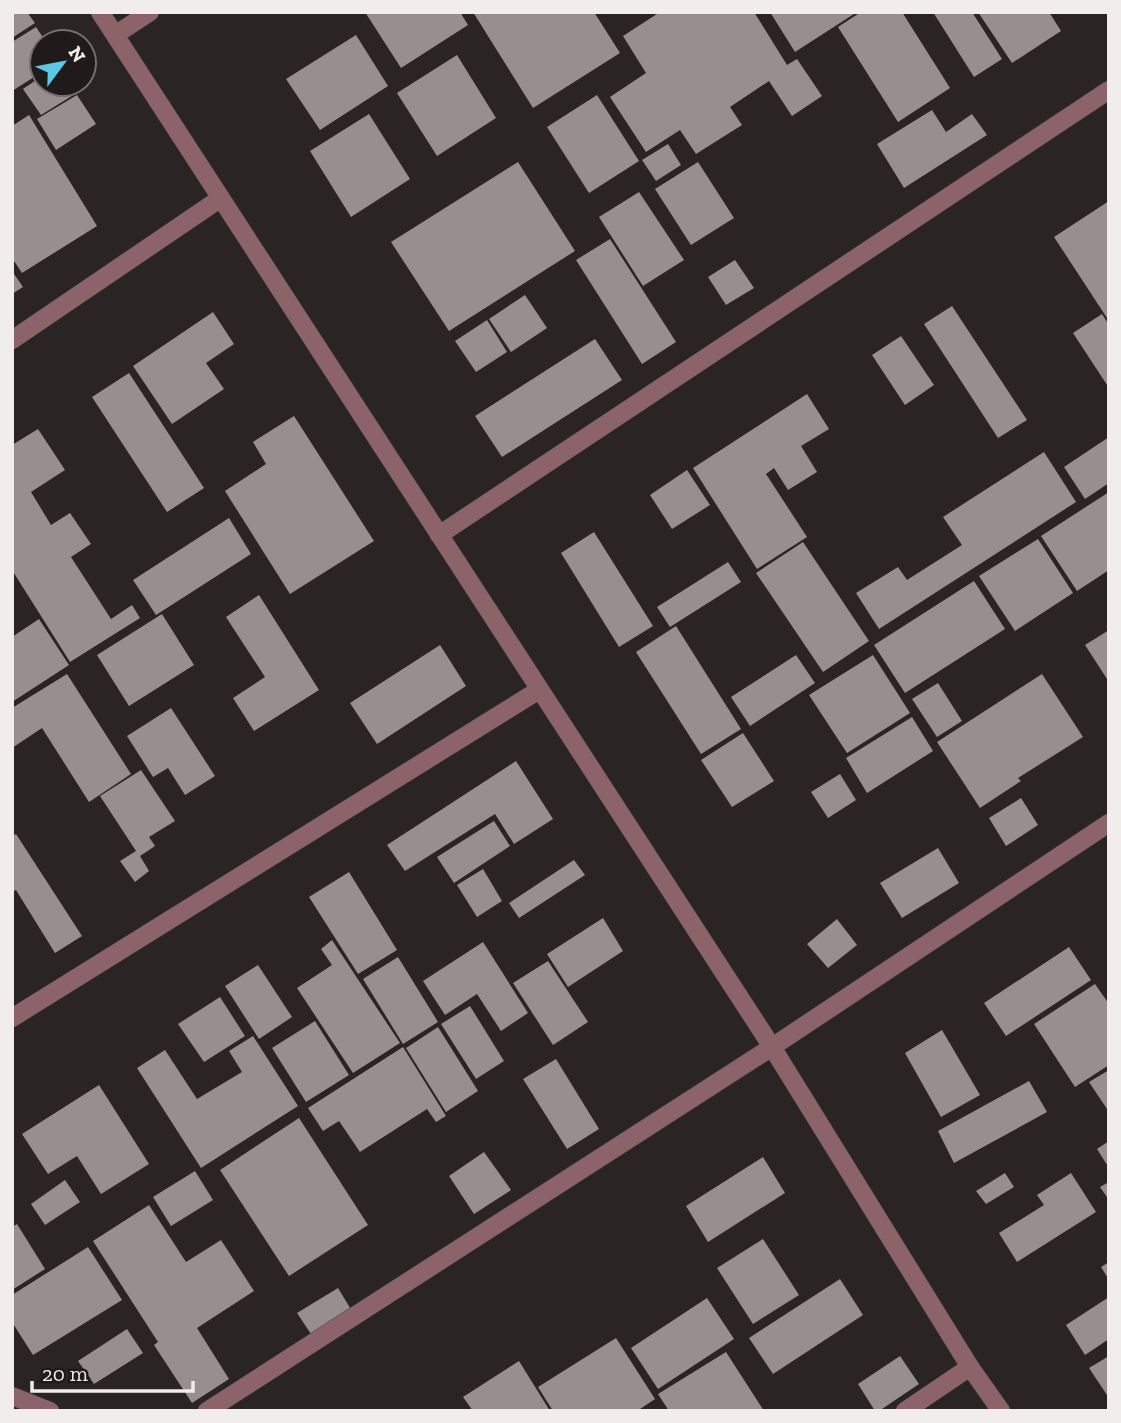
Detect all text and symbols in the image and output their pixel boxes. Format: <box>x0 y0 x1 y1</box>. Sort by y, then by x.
north arrow <box>28 28 98 98</box>
text: N <box>63 42 91 66</box>
scale bar <box>32 1350 192 1394</box>
text: 20 m <box>42 1361 88 1386</box>

